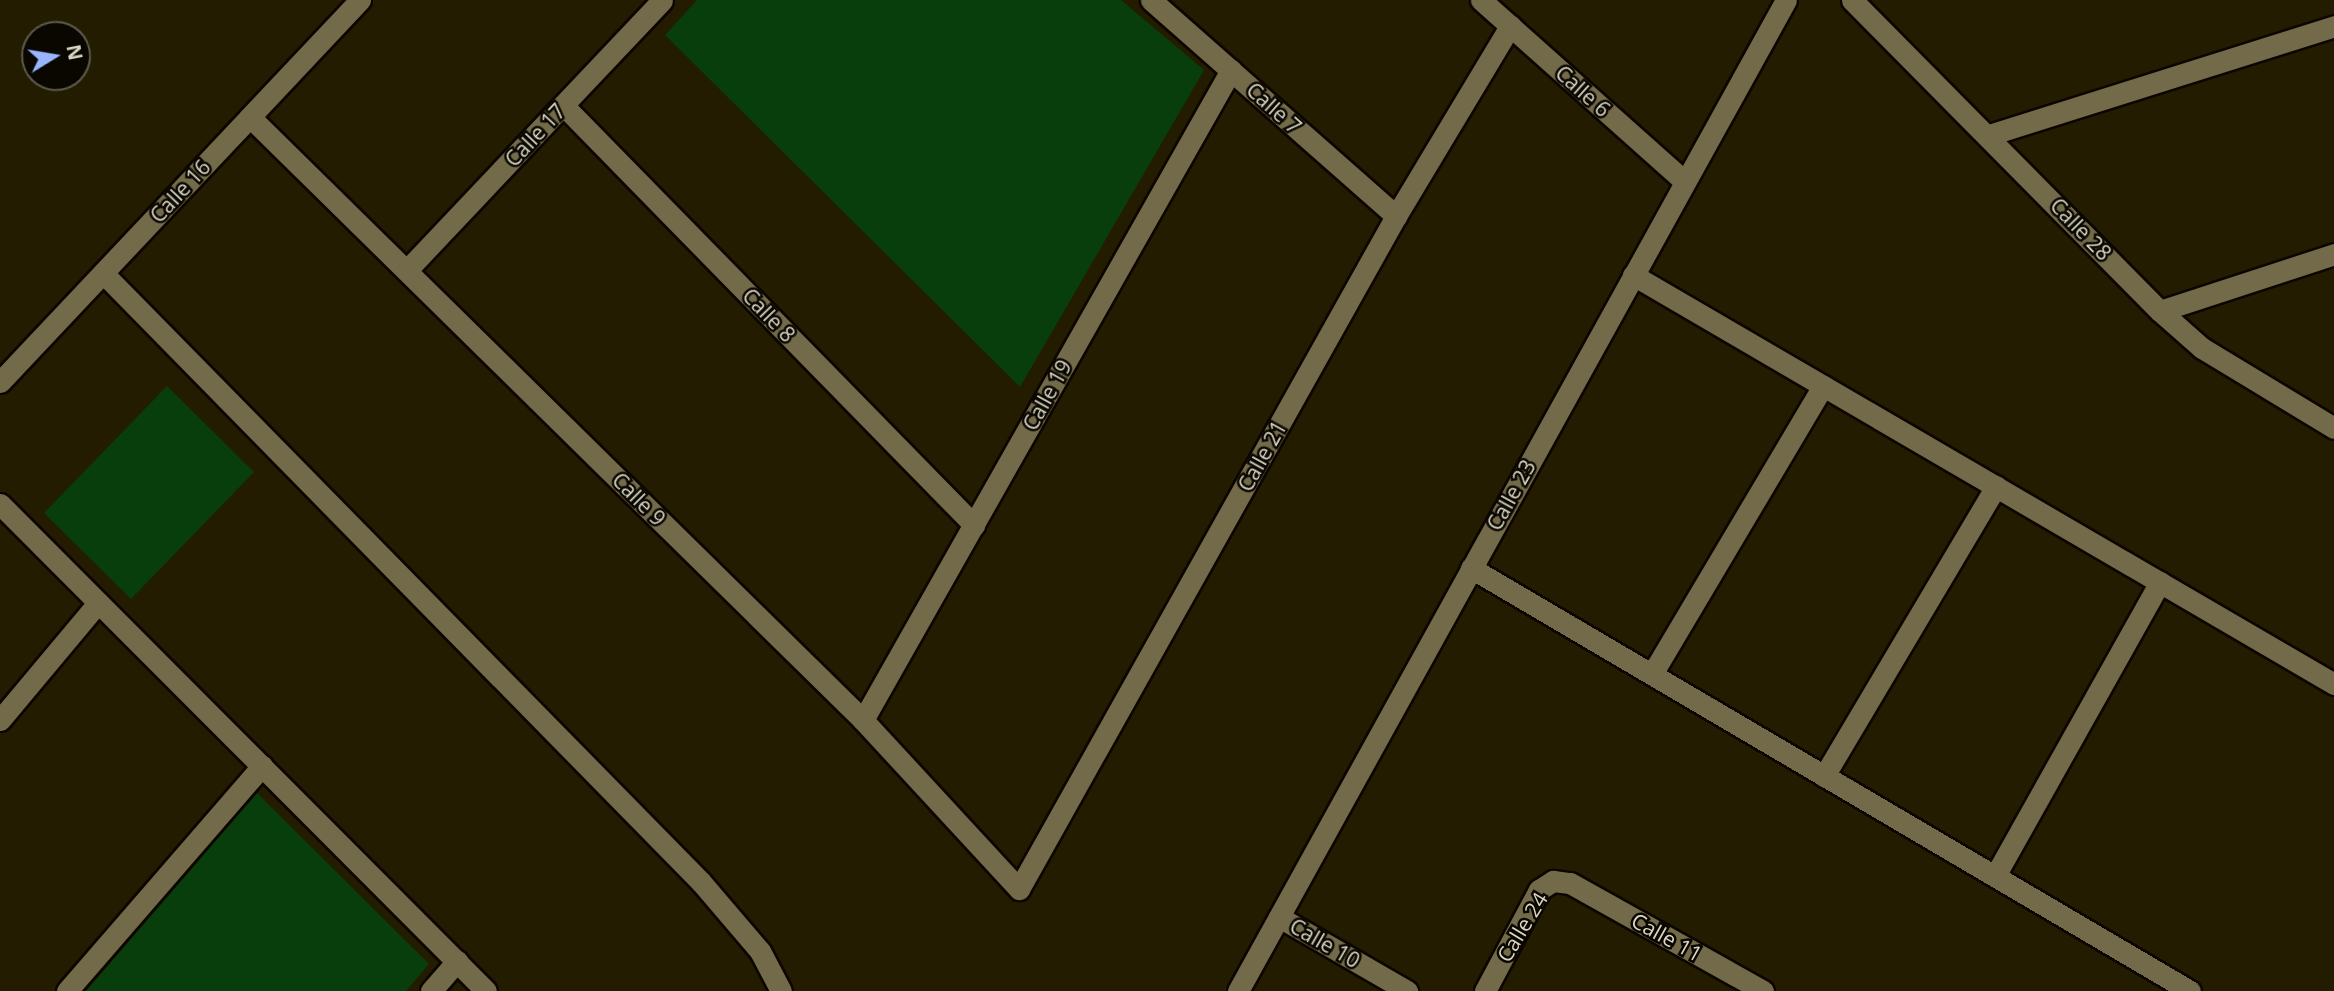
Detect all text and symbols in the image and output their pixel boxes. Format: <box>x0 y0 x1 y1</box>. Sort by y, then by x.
north arrow <box>21 21 91 91</box>
text: N <box>60 42 89 62</box>
street label: Calle 6 <box>1551 60 1615 122</box>
street label: Calle 7 <box>1242 77 1306 139</box>
street label: Calle 17 <box>500 98 570 172</box>
street label: Calle 16 <box>145 154 215 228</box>
street label: Calle 28 <box>2045 193 2117 265</box>
street label: Calle 8 <box>737 283 801 347</box>
street label: Calle 19 <box>1017 355 1077 435</box>
street label: Calle 21 <box>1232 416 1292 496</box>
street label: Calle 23 <box>1481 455 1541 535</box>
street label: Calle 9 <box>607 467 671 531</box>
street label: Calle 24 <box>1491 888 1553 966</box>
street label: Calle 11 <box>1627 907 1707 967</box>
street label: Calle 10 <box>1285 913 1365 973</box>

